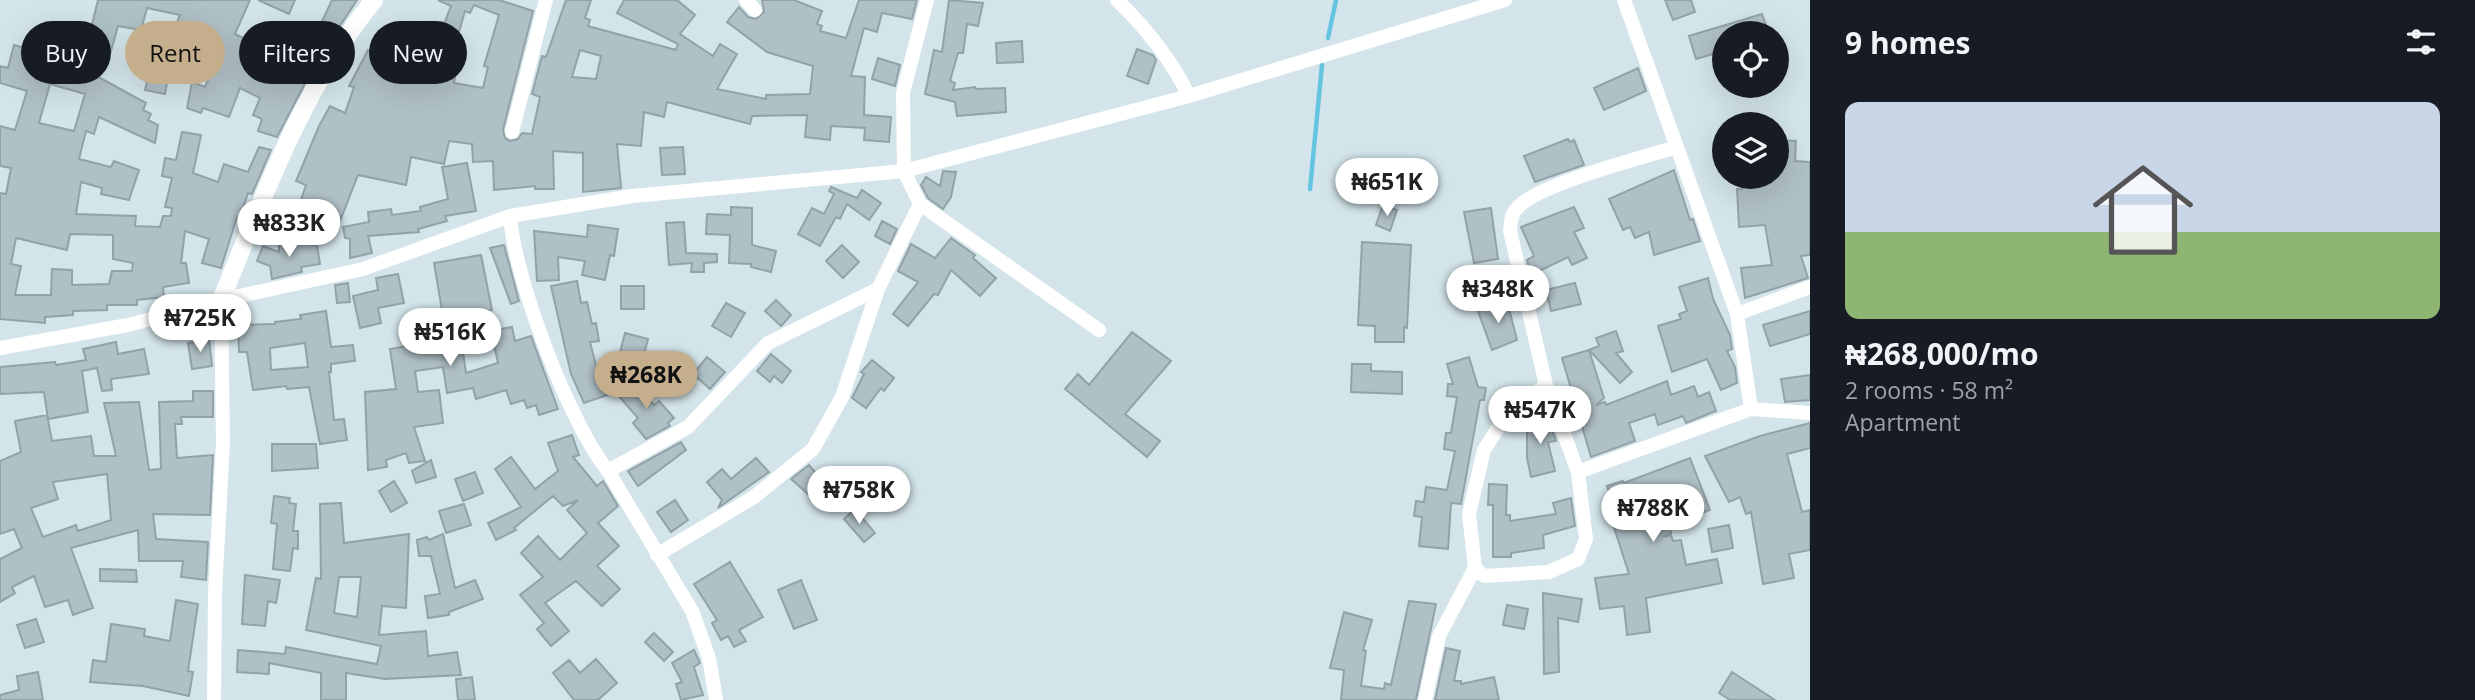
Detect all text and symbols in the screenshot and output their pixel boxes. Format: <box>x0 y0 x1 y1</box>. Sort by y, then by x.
chip: Buy <box>21 21 111 84</box>
chip: Rent <box>125 21 225 84</box>
chip: Filters <box>239 21 355 84</box>
chip: New <box>369 21 467 84</box>
map controls <box>1712 21 1789 189</box>
button: locate <box>1712 21 1789 98</box>
text: 9 homes <box>1845 22 1970 63</box>
icon: filters <box>2402 23 2440 61</box>
button: layers <box>1712 112 1789 189</box>
icon: home <box>2080 147 2206 273</box>
pin: ₦651K <box>1338 158 1436 218</box>
text: ₦651K <box>1351 165 1423 197</box>
pin: ₦833K <box>240 200 338 259</box>
text: ₦833K <box>253 206 325 238</box>
pin: ₦348K <box>1449 266 1547 325</box>
text: ₦348K <box>1462 272 1534 304</box>
pin: ₦725K <box>151 294 249 354</box>
text: ₦725K <box>164 301 236 333</box>
pin: ₦516K <box>401 308 499 368</box>
text: ₦516K <box>414 315 486 347</box>
text: ₦268,000/mo <box>1845 333 2039 374</box>
pin: ₦268K <box>597 352 695 411</box>
text: ₦268K <box>610 358 682 390</box>
text: 2 rooms · 58 m² <box>1845 374 2013 406</box>
pin: ₦547K <box>1491 386 1589 446</box>
text: ₦547K <box>1504 393 1576 425</box>
text: Apartment <box>1845 406 1961 438</box>
pin: ₦758K <box>810 466 908 526</box>
text: ₦758K <box>823 473 895 505</box>
pin: ₦788K <box>1604 484 1702 544</box>
text: ₦788K <box>1617 491 1689 523</box>

